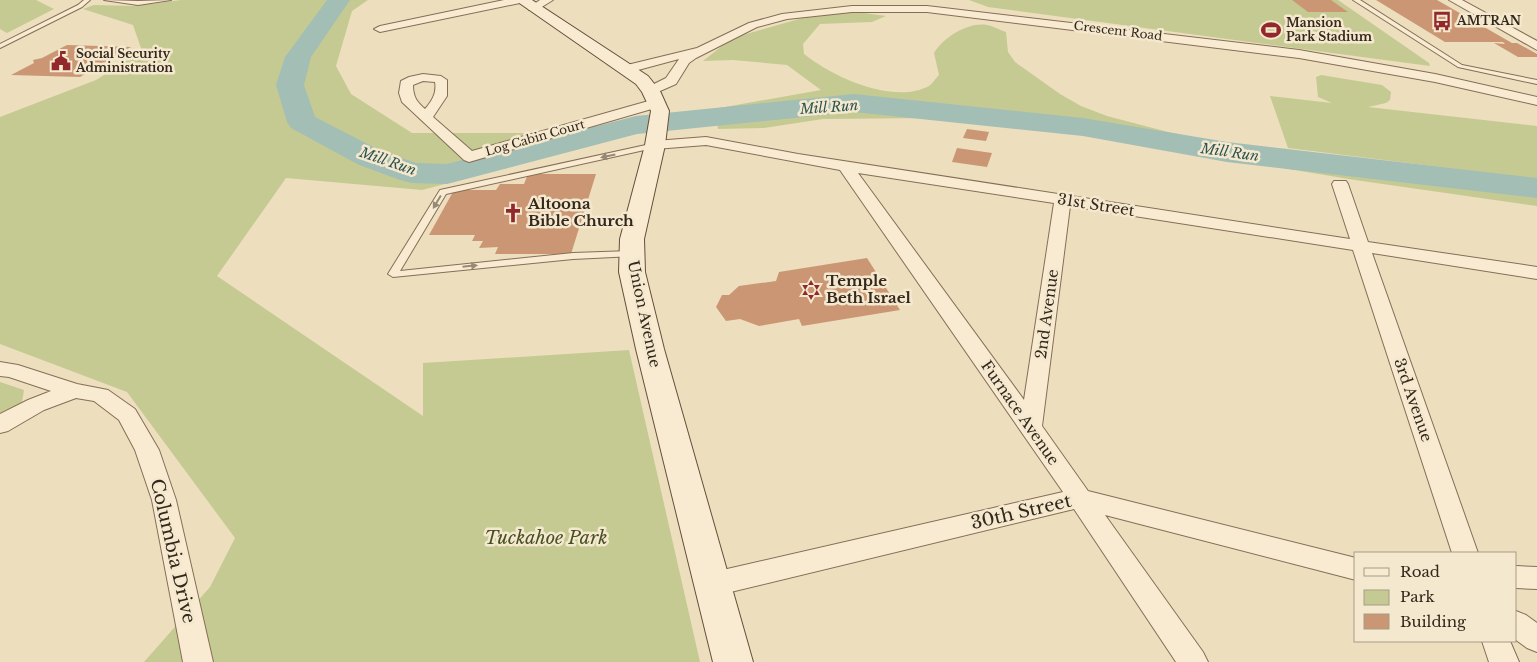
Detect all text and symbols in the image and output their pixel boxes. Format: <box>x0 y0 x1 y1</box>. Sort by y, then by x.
bus stop icon: AMTRAN <box>1431 10 1453 32</box>
place label: AMTRAN <box>1456 13 1522 28</box>
place label: Mansion Park Stadium <box>1286 15 1373 44</box>
street label: Crescent Road <box>1073 18 1163 43</box>
sports icon: Mansion Park Stadium <box>1260 19 1282 41</box>
place label: Social Security Administration <box>75 46 173 75</box>
public building icon: Social Security Administration <box>50 50 72 72</box>
water label: Mill Run <box>798 96 859 118</box>
street label: Log Cabin Court <box>483 116 587 159</box>
water label: Mill Run <box>1199 139 1260 165</box>
water label: Mill Run <box>356 143 419 179</box>
one-way arrow <box>600 152 615 160</box>
street label: 31st Street <box>1056 189 1136 220</box>
place label: Altoona Bible Church <box>527 194 634 230</box>
one-way arrow <box>432 195 441 208</box>
church icon: Altoona Bible Church <box>502 202 524 224</box>
street label: Union Avenue <box>624 259 665 369</box>
one-way arrow <box>462 262 478 270</box>
street label: 2nd Avenue <box>1031 268 1062 360</box>
place label: Temple Beth Israel <box>826 271 911 307</box>
synagogue icon: Temple Beth Israel <box>800 279 822 301</box>
street label: 3rd Avenue <box>1390 356 1437 444</box>
street label: Furnace Avenue <box>977 357 1064 469</box>
street label: Columbia Drive <box>146 477 200 625</box>
street label: 30th Street <box>969 490 1074 534</box>
park label: Tuckahoe Park <box>484 527 608 549</box>
legend <box>1354 552 1517 642</box>
text: Road <box>1400 562 1440 581</box>
text: Park <box>1400 587 1436 606</box>
text: Building <box>1400 612 1467 631</box>

